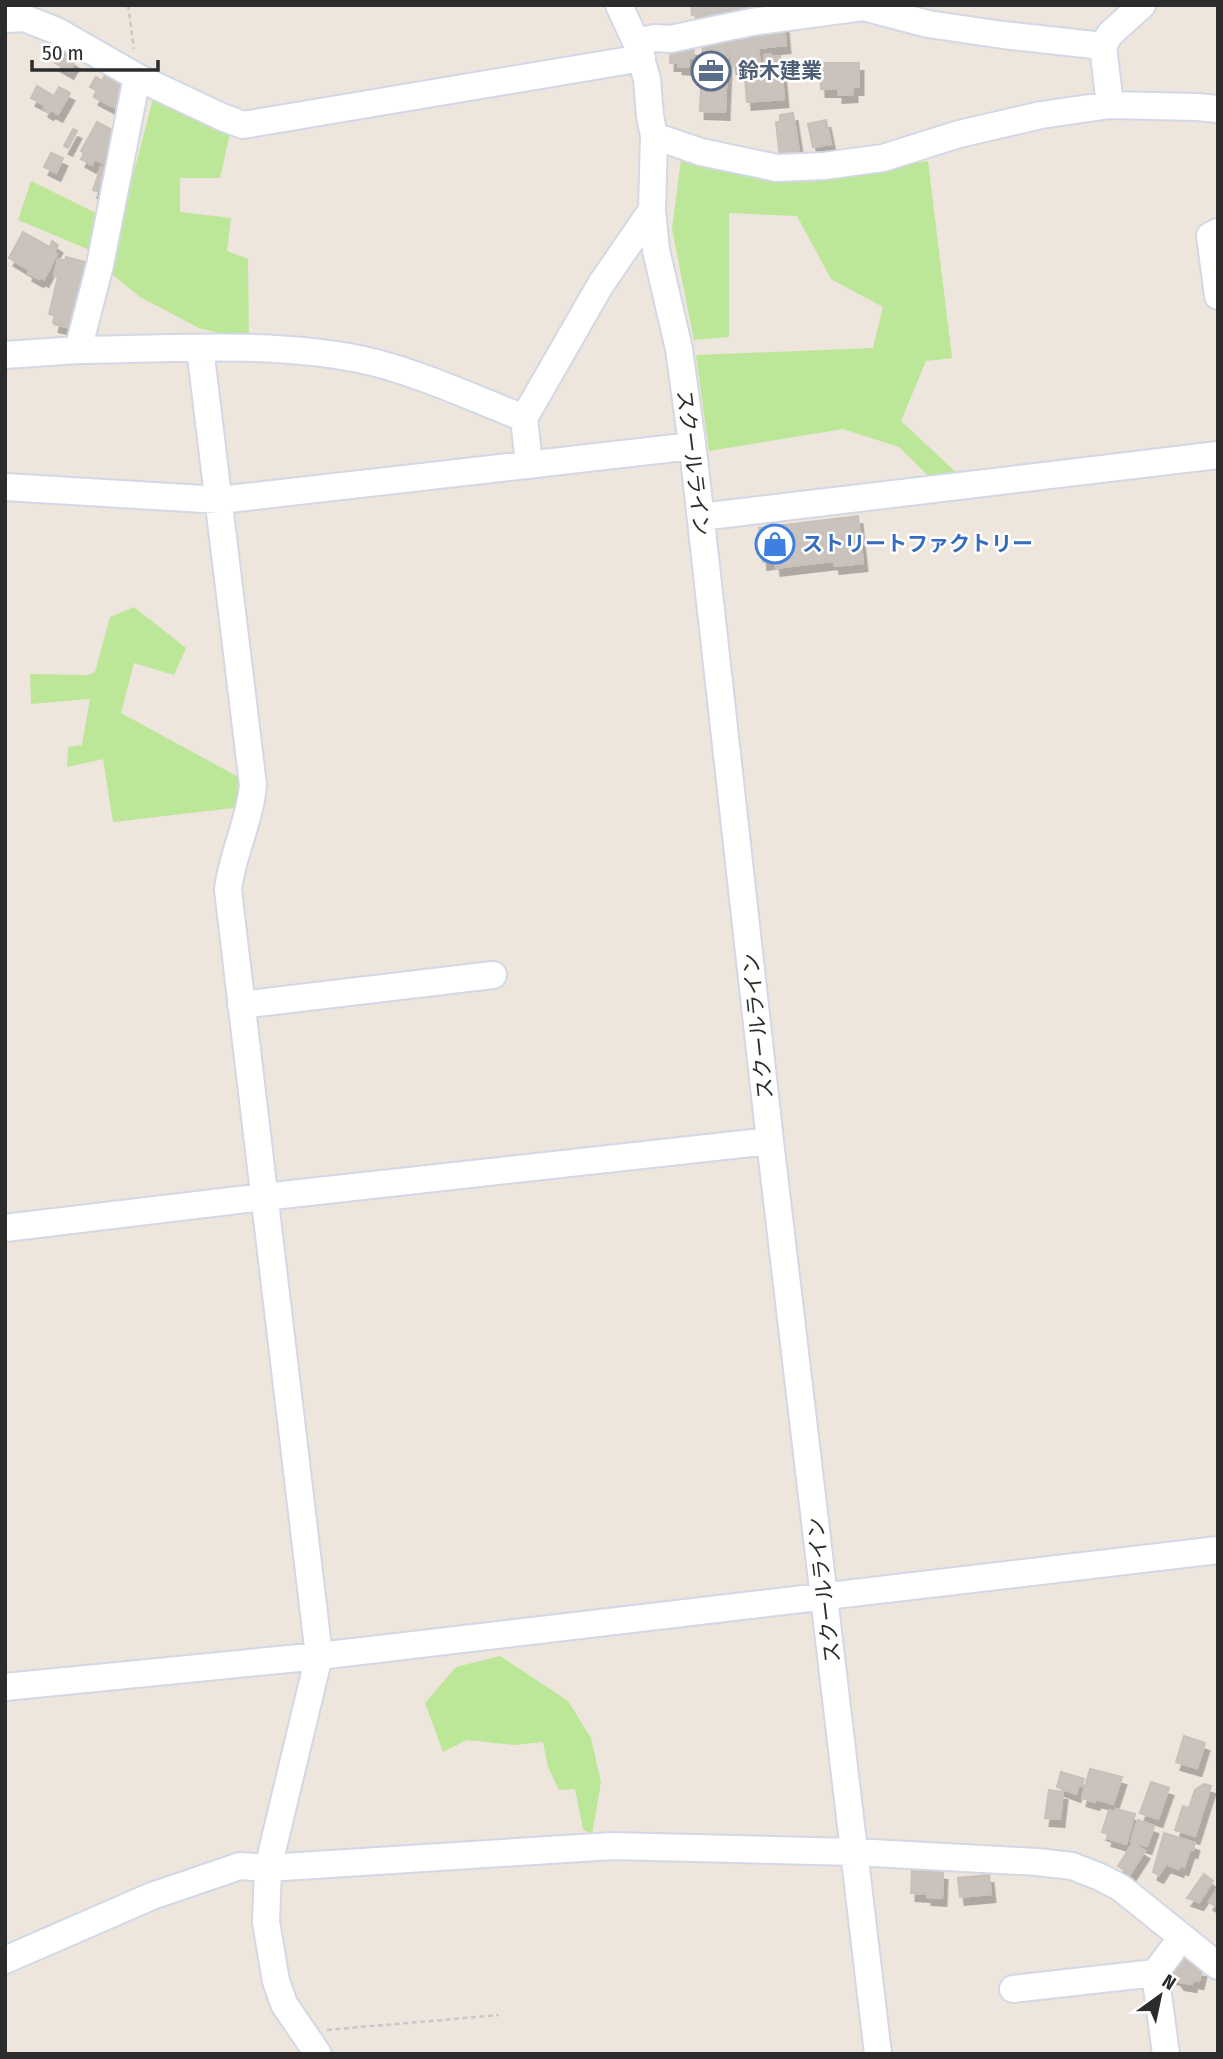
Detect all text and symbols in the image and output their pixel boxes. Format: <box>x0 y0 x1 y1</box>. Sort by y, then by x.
scale bar <box>32 28 158 72</box>
text: 50 m <box>42 40 84 66</box>
office icon: 鈴木建業 <box>690 50 732 92</box>
place label: 鈴木建業 <box>738 58 822 84</box>
street label: スクールライン <box>671 388 715 538</box>
shop icon: ストリートファクトリー <box>754 523 796 565</box>
place label: ストリートファクトリー <box>802 531 1033 557</box>
street label: スクールライン <box>737 952 779 1100</box>
street label: スクールライン <box>802 1515 846 1665</box>
north arrow <box>1125 1961 1195 2031</box>
text: N <box>1158 1969 1180 1995</box>

